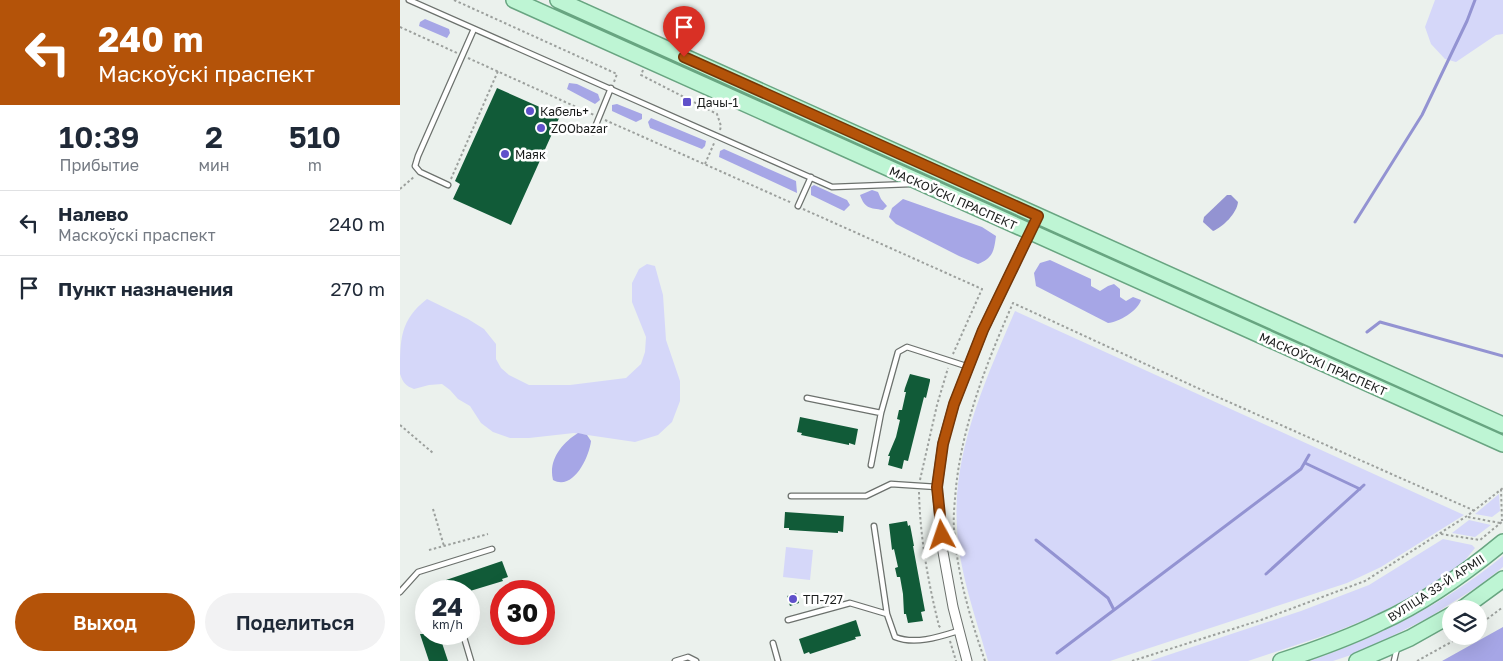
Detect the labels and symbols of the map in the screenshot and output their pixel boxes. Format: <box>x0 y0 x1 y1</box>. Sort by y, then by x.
pin <box>663 6 705 57</box>
place label: Дачы-1 <box>697 95 739 110</box>
marker: Дачы-1 <box>681 96 693 108</box>
place label: Кабель+ <box>540 104 589 119</box>
marker: Кабель+ <box>524 105 536 117</box>
place label: ZOObazar <box>551 121 608 136</box>
marker: ZOObazar <box>535 122 547 134</box>
place label: Маяк <box>515 147 546 162</box>
marker: Маяк <box>499 148 511 160</box>
street label: МАСКОЎСКІ ПРАСПЕКТ <box>887 163 1020 233</box>
street label: МАСКОЎСКІ ПРАСПЕКТ <box>1257 329 1390 399</box>
position arrow <box>915 508 967 560</box>
street label: ВУЛІЦА 33-Й АРМІІ <box>1385 551 1487 625</box>
speed limit sign: 30 <box>490 580 555 645</box>
place label: ТП-727 <box>803 592 843 607</box>
marker: ТП-727 <box>787 593 799 605</box>

